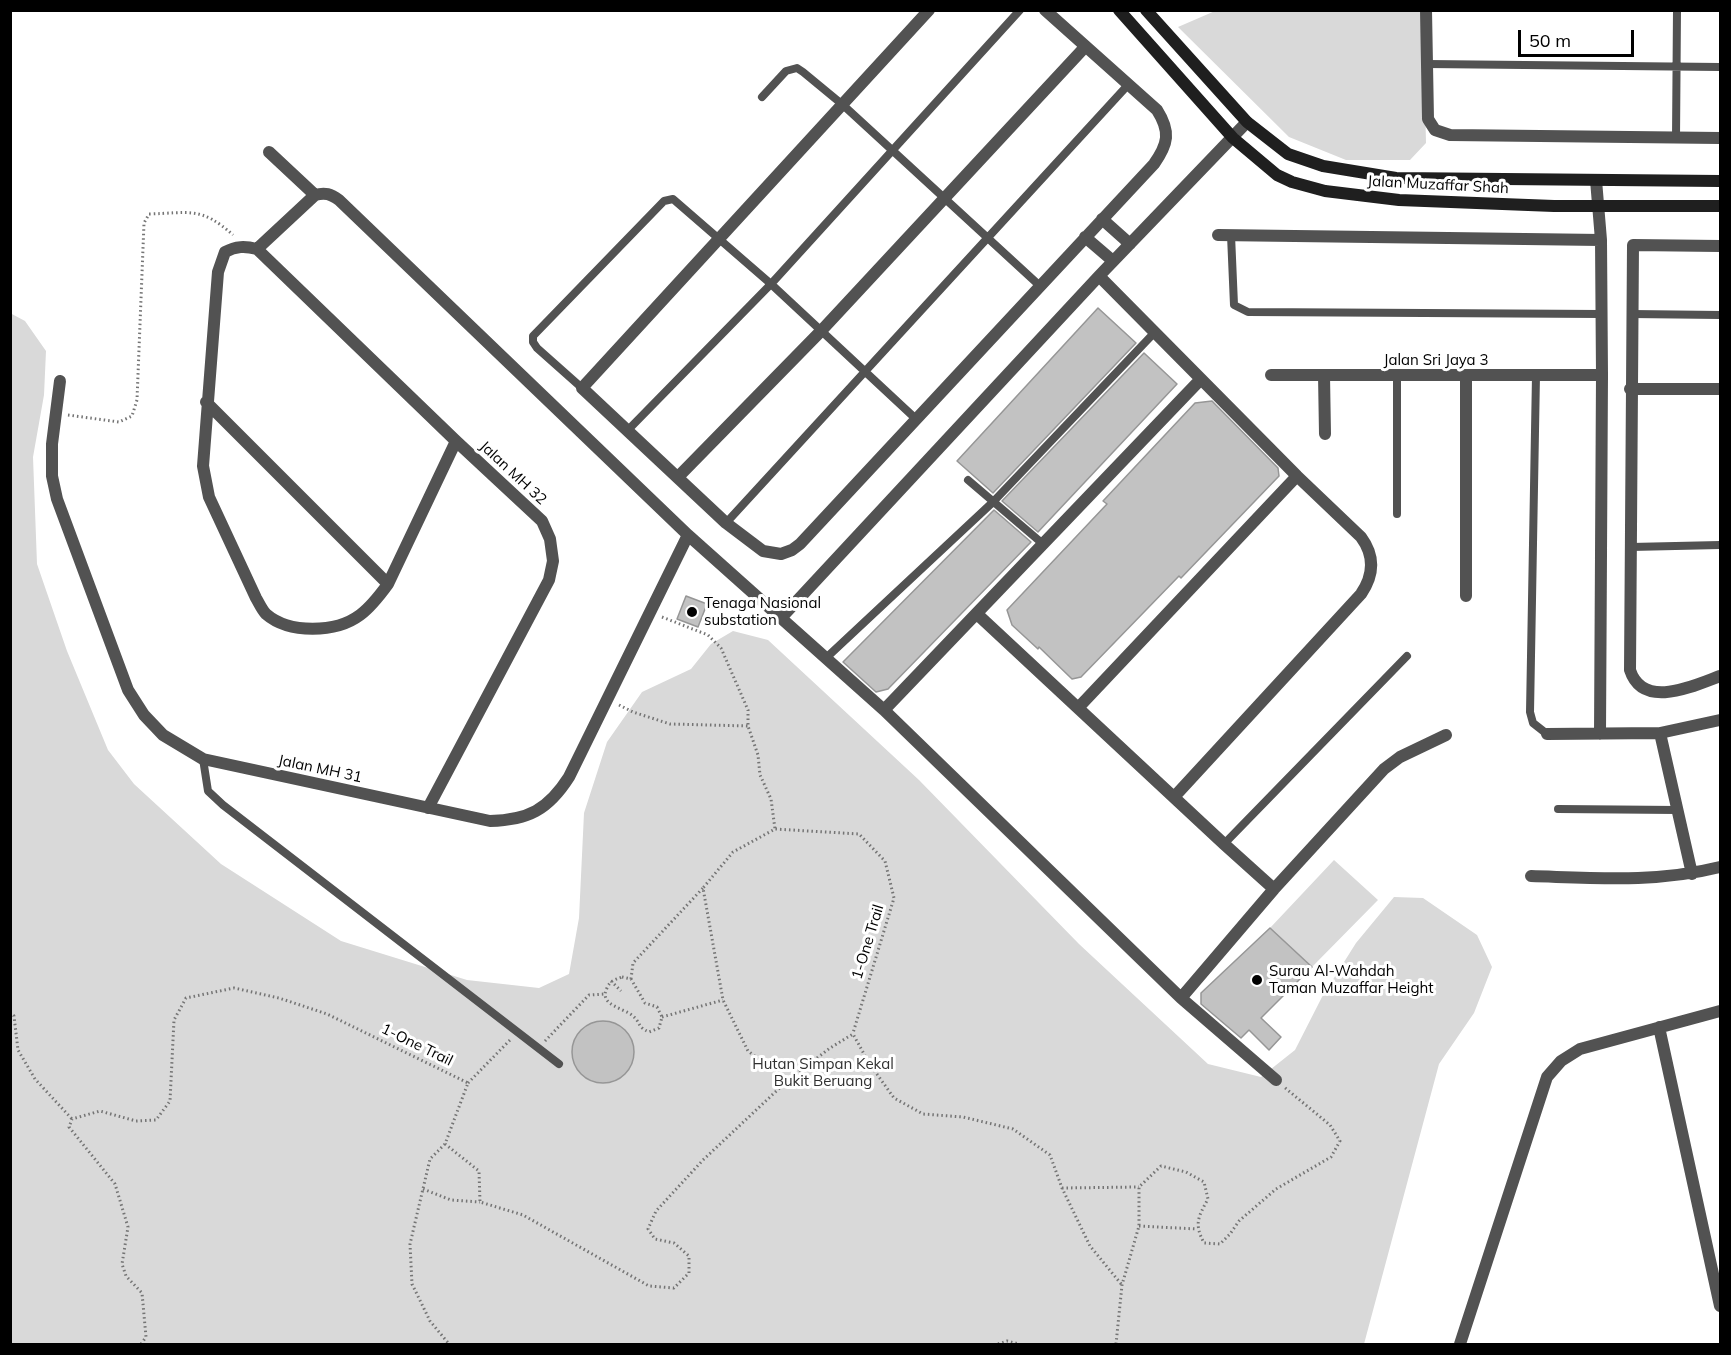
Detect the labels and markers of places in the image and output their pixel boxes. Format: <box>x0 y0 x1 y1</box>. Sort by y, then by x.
place label: Tenaga Nasional substation <box>704 594 821 629</box>
marker: Tenaga Nasional substation <box>685 605 699 619</box>
place label: Surau Al-Wahdah Taman Muzaffar Height <box>1269 962 1434 997</box>
marker: Surau Al-Wahdah Taman Muzaffar Height <box>1250 973 1264 987</box>

